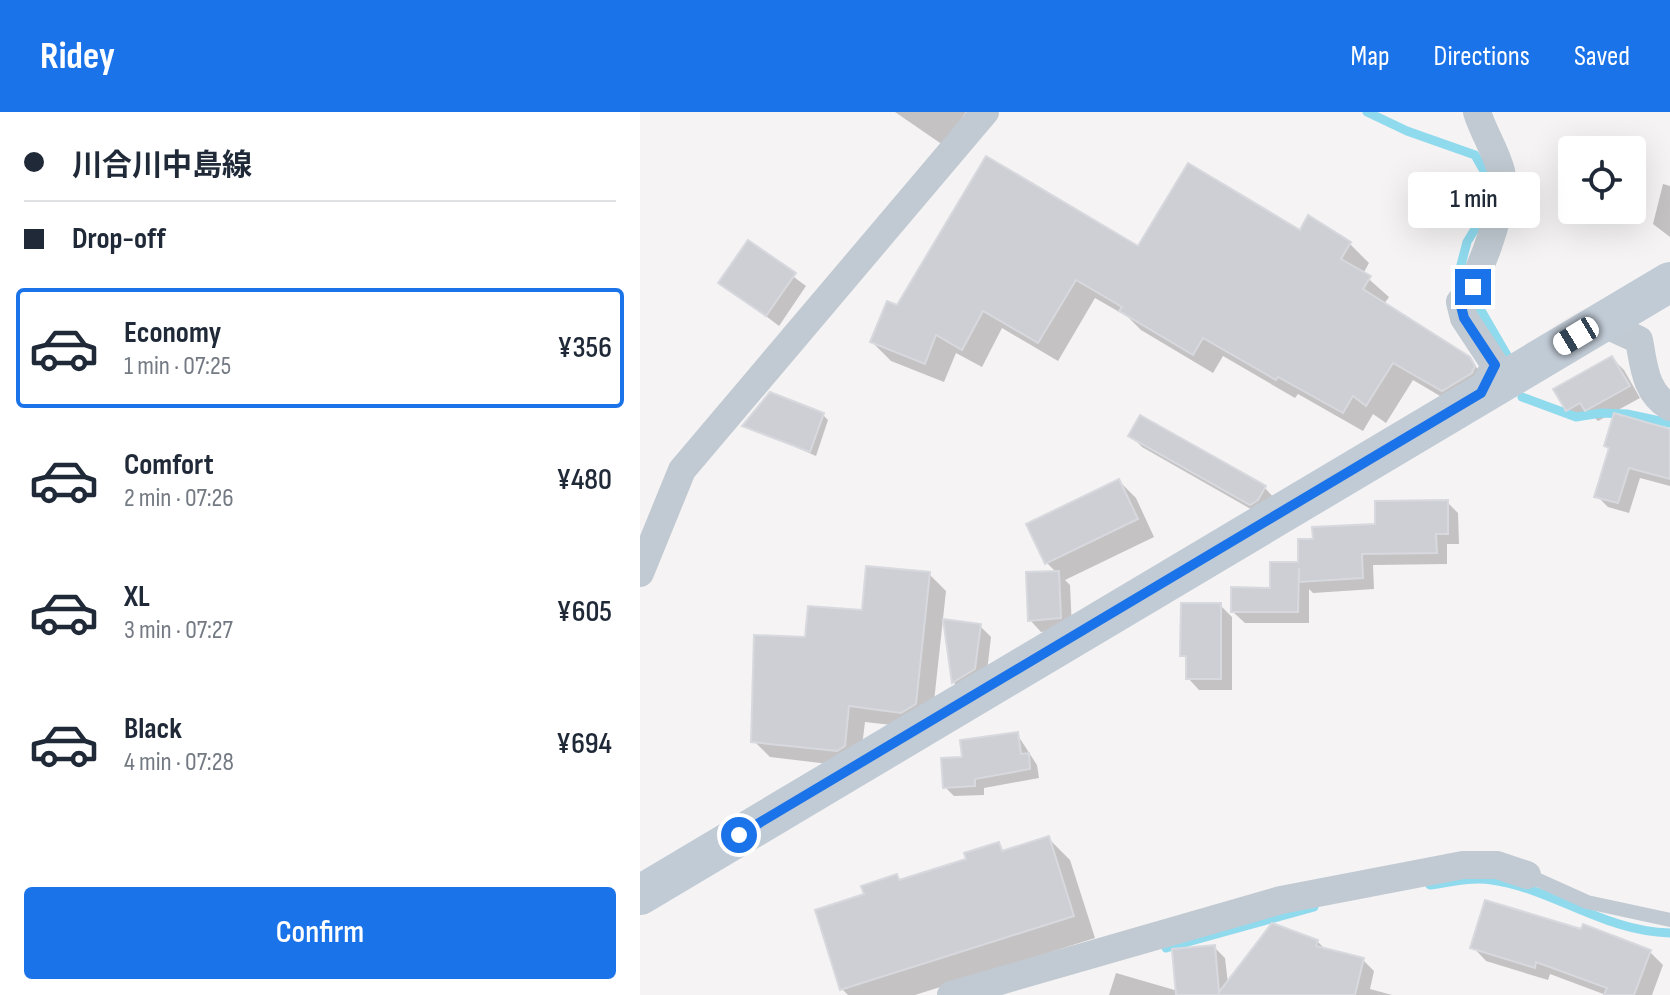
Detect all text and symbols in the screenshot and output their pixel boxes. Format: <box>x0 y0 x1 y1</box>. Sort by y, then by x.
text: Ridey <box>40 34 115 79</box>
text: Map <box>1351 40 1390 73</box>
text: Directions <box>1434 40 1530 73</box>
text: Saved <box>1574 40 1630 73</box>
map controls <box>1558 136 1646 224</box>
button: locate <box>1558 136 1646 224</box>
text: 川合川中島線 <box>72 148 252 184</box>
callout: 1 min <box>1407 171 1539 227</box>
text: 1 min <box>1450 184 1498 215</box>
text: Drop-off <box>72 221 166 257</box>
route end <box>1455 269 1491 305</box>
icon: car <box>28 312 100 384</box>
car <box>1549 313 1603 359</box>
text: Economy <box>124 315 221 351</box>
text: ¥356 <box>557 330 612 366</box>
text: 1 min · 07:25 <box>124 351 231 382</box>
icon: car <box>28 444 100 516</box>
text: Comfort <box>124 447 214 483</box>
text: ¥480 <box>556 462 612 498</box>
text: 2 min · 07:26 <box>124 483 234 514</box>
icon: car <box>28 576 100 648</box>
text: XL <box>124 579 150 615</box>
text: ¥605 <box>557 594 612 630</box>
text: 3 min · 07:27 <box>124 615 233 646</box>
icon: car <box>28 708 100 780</box>
text: Black <box>124 711 182 747</box>
text: ¥694 <box>556 726 612 762</box>
text: 4 min · 07:28 <box>124 747 234 778</box>
route start <box>721 817 757 853</box>
button: Confirm <box>24 887 616 979</box>

